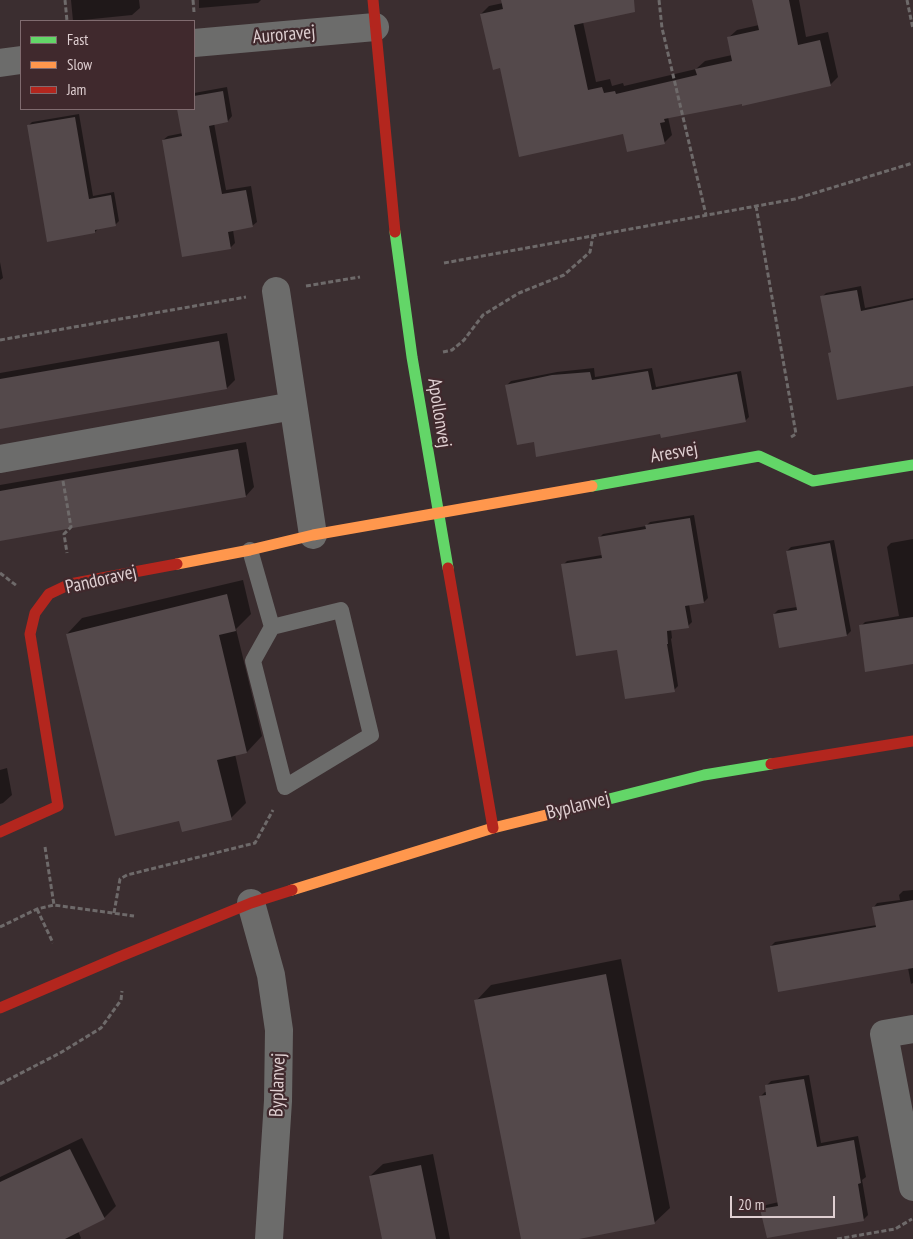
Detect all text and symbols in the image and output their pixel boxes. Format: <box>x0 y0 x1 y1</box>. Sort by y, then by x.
legend <box>20 20 195 110</box>
street label: Auroravej <box>252 21 316 49</box>
text: Fast <box>67 30 88 49</box>
text: Slow <box>67 55 92 74</box>
text: Jam <box>67 80 86 99</box>
street label: Apollonvej <box>422 377 456 449</box>
street label: Aresvej <box>649 438 699 468</box>
street label: Pandoravej <box>63 561 139 599</box>
street label: Byplanvej <box>544 787 612 825</box>
street label: Byplanvej <box>265 1053 291 1117</box>
scale bar <box>733 1186 838 1218</box>
text: 20 m <box>738 1195 764 1214</box>

